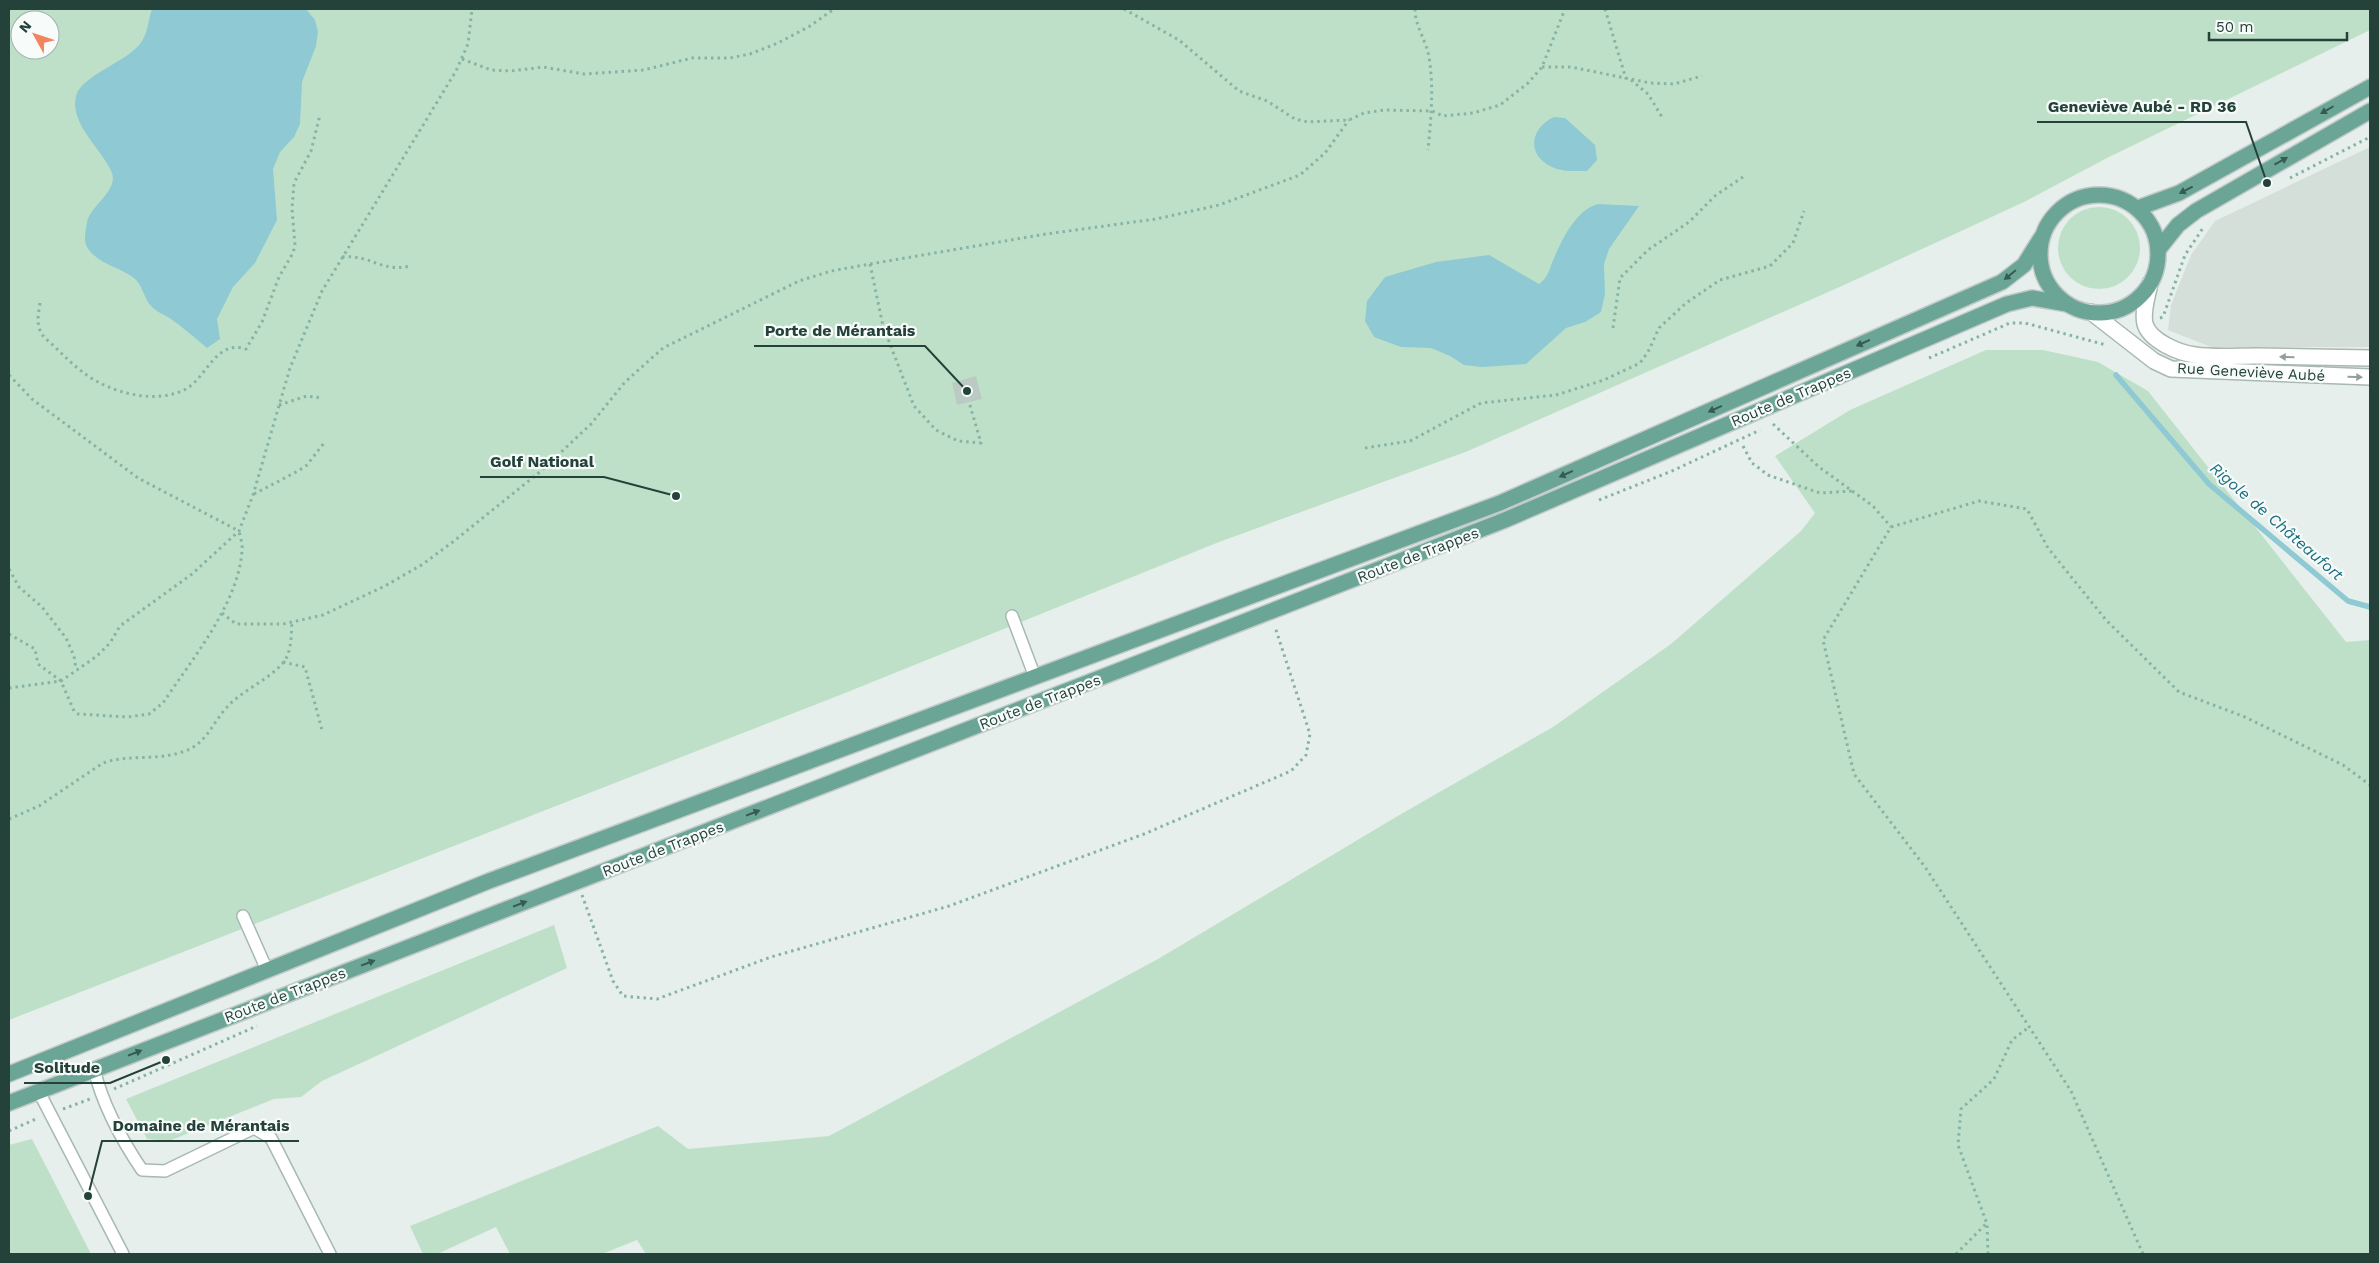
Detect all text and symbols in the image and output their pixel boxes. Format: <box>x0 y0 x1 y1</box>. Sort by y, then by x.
north arrow <box>10 10 60 60</box>
scale bar <box>2209 10 2346 42</box>
text: N <box>16 18 35 36</box>
text: 50 m <box>2216 18 2253 36</box>
callout: Geneviève Aubé - RD 36 <box>2037 91 2246 122</box>
text: Geneviève Aubé - RD 36 <box>2048 97 2236 116</box>
one-way arrow <box>2321 106 2334 115</box>
one-way arrow <box>2274 157 2289 165</box>
one-way arrow <box>2178 186 2193 194</box>
one-way arrow <box>2004 270 2017 281</box>
callout: Porte de Mérantais <box>754 315 925 346</box>
text: Porte de Mérantais <box>765 321 916 340</box>
one-way arrow <box>1856 340 1870 348</box>
one-way arrow <box>2278 353 2294 361</box>
street label: Rue Geneviève Aubé <box>2176 359 2326 385</box>
street label: Route de Trappes <box>1728 364 1854 430</box>
one-way arrow <box>2348 373 2364 381</box>
one-way arrow <box>1708 405 1722 413</box>
callout: Golf National <box>480 446 604 477</box>
text: Golf National <box>490 452 595 471</box>
water label: Rigole de Châteaufort <box>2206 458 2347 585</box>
one-way arrow <box>1559 471 1573 479</box>
street label: Route de Trappes <box>1355 524 1481 586</box>
street label: Route de Trappes <box>977 671 1103 733</box>
one-way arrow <box>746 809 760 817</box>
street label: Route de Trappes <box>600 818 726 880</box>
one-way arrow <box>513 900 528 908</box>
one-way arrow <box>361 959 376 966</box>
street label: Route de Trappes <box>222 964 348 1026</box>
one-way arrow <box>128 1049 143 1057</box>
callout: Solitude <box>24 1052 110 1083</box>
text: Solitude <box>34 1058 100 1077</box>
callout: Domaine de Mérantais <box>102 1110 299 1141</box>
text: Domaine de Mérantais <box>113 1116 290 1135</box>

